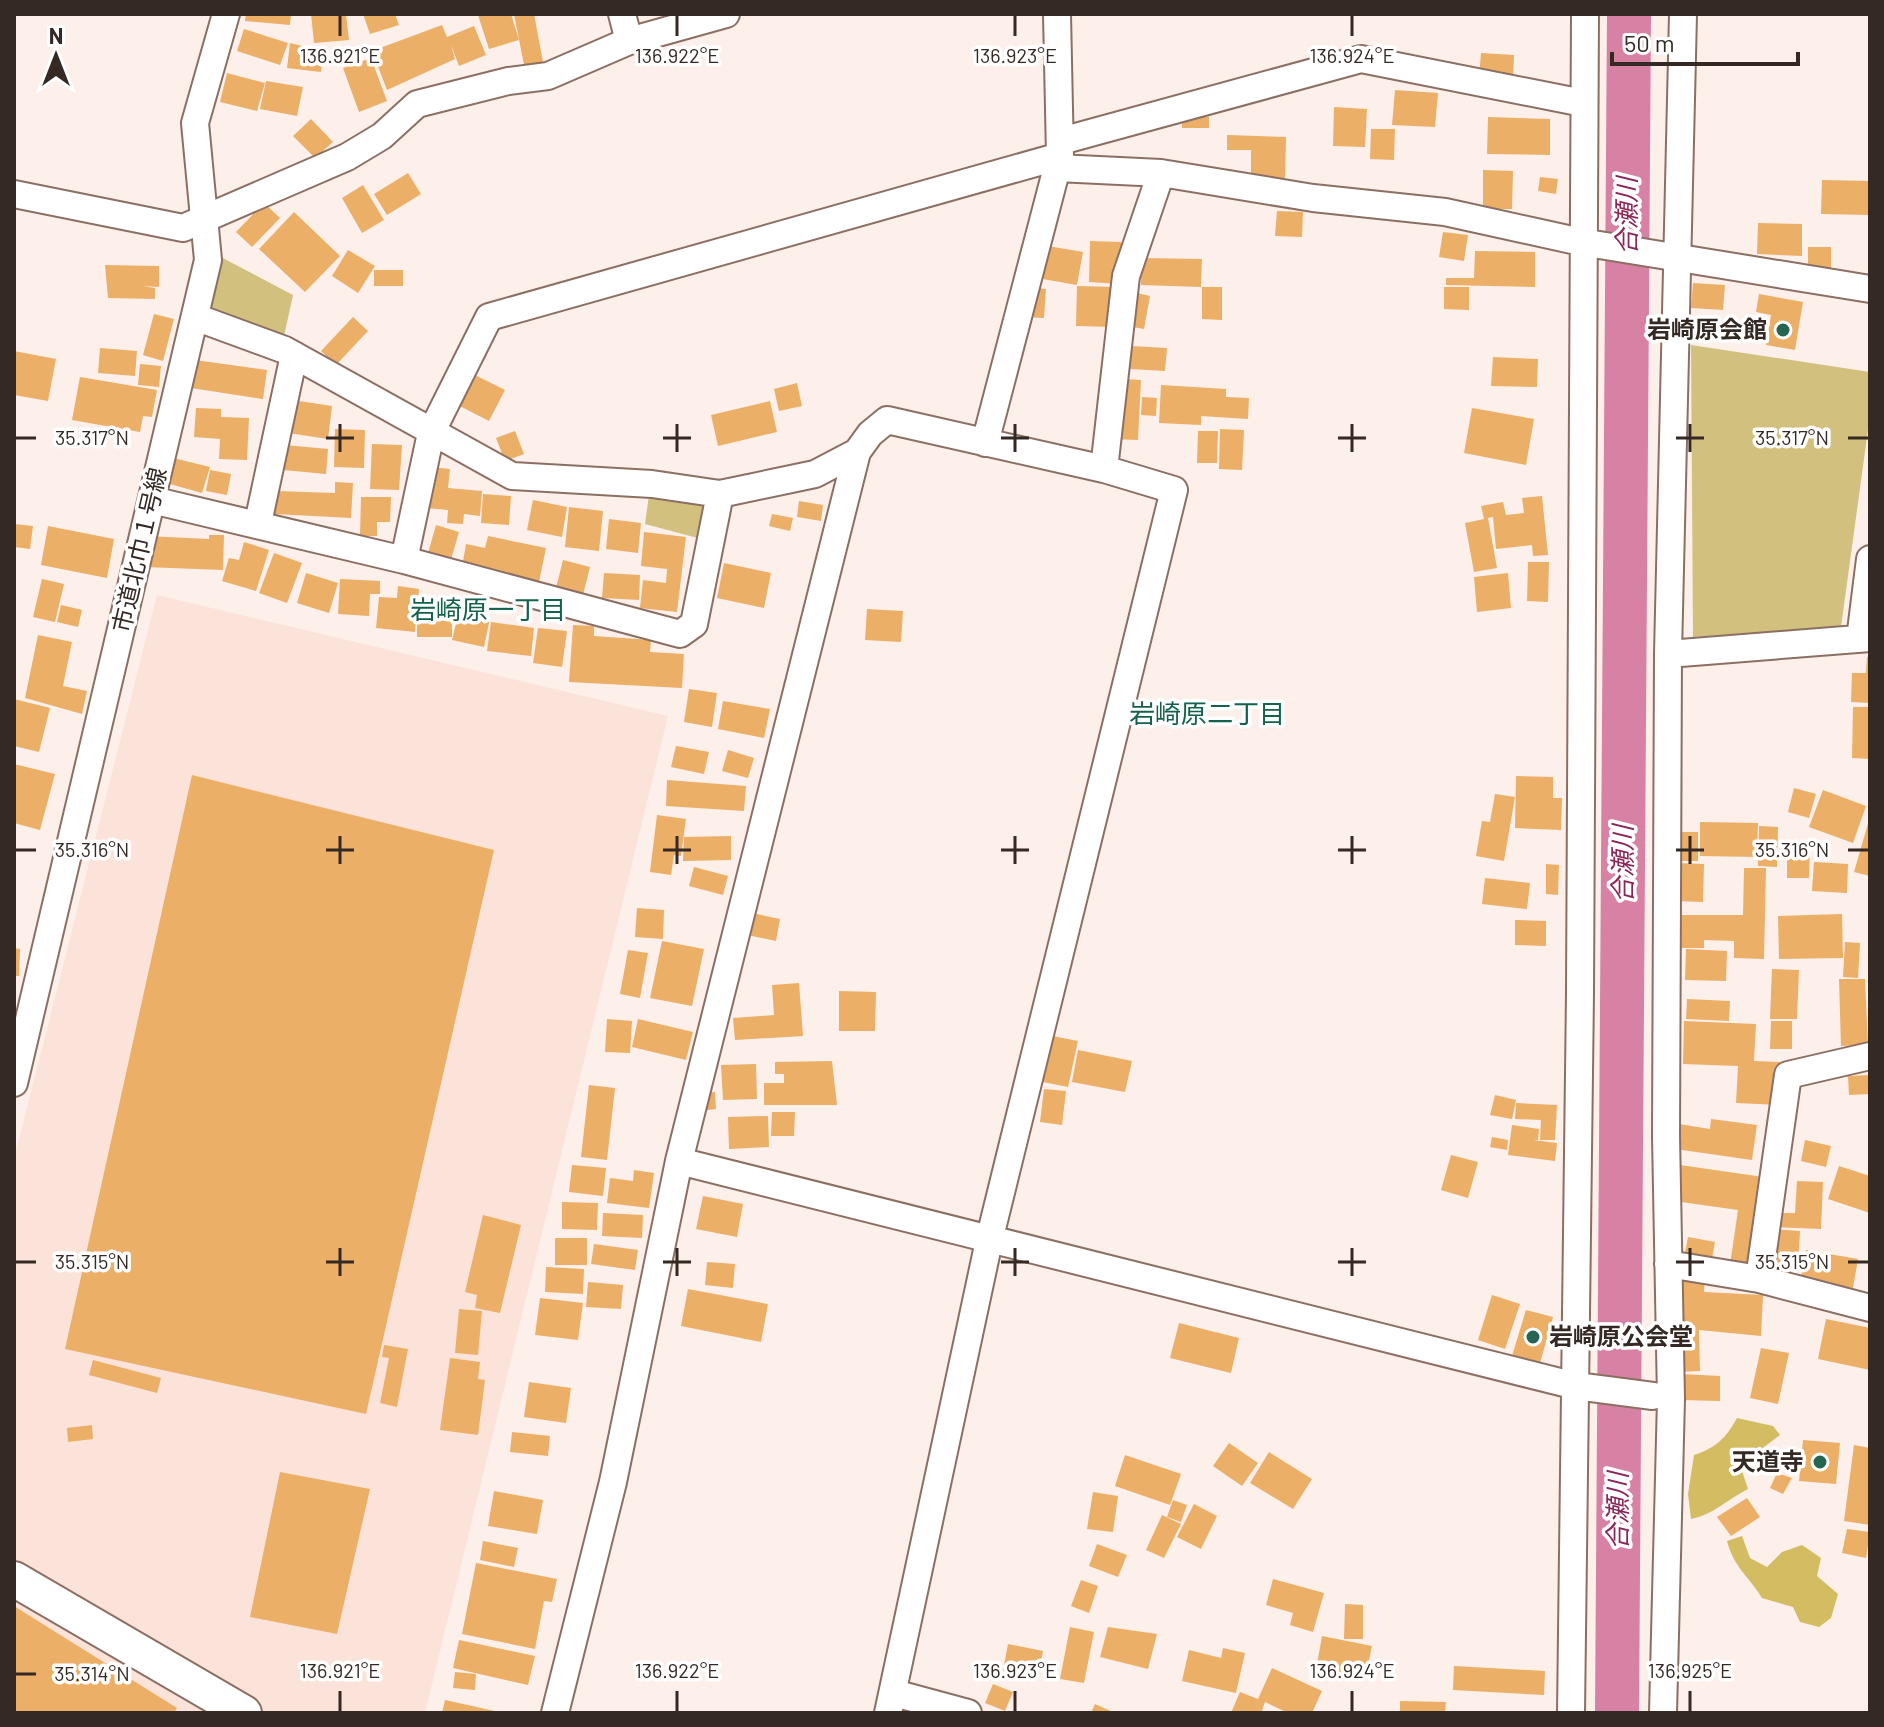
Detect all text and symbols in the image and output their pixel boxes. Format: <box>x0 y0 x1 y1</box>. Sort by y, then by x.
north arrow <box>16 16 96 96</box>
scale bar <box>1612 16 1798 66</box>
text: N <box>49 22 63 48</box>
text: 50 m <box>1624 28 1675 57</box>
text: 136.921°E <box>300 43 380 67</box>
text: 136.922°E <box>635 43 719 67</box>
text: 136.923°E <box>973 43 1057 67</box>
text: 136.924°E <box>1309 43 1395 67</box>
water label: 合瀬川 <box>1610 174 1641 255</box>
place label: 岩崎原会館 <box>1647 314 1767 343</box>
marker: 岩崎原会館 <box>1774 321 1792 339</box>
text: 35.317°N <box>55 425 129 449</box>
text: 35.317°N <box>1755 425 1829 449</box>
street label: 市道北巾１号線 <box>106 465 172 635</box>
district label: 岩崎原一丁目 <box>410 593 566 624</box>
district label: 岩崎原二丁目 <box>1129 697 1285 728</box>
water label: 合瀬川 <box>1606 822 1637 903</box>
text: 35.316°N <box>55 837 129 861</box>
text: 35.316°N <box>1755 837 1829 861</box>
text: 35.315°N <box>55 1249 129 1273</box>
text: 35.315°N <box>1755 1249 1829 1273</box>
place label: 岩崎原公会堂 <box>1549 1321 1693 1350</box>
marker: 岩崎原公会堂 <box>1524 1328 1542 1346</box>
place label: 天道寺 <box>1732 1446 1804 1475</box>
marker: 天道寺 <box>1811 1453 1829 1471</box>
water label: 合瀬川 <box>1601 1469 1632 1550</box>
text: 136.921°E <box>300 1658 380 1682</box>
text: 136.922°E <box>635 1658 719 1682</box>
text: 136.923°E <box>973 1658 1057 1682</box>
text: 136.924°E <box>1309 1658 1395 1682</box>
text: 136.925°E <box>1648 1658 1732 1682</box>
text: 35.314°N <box>54 1661 130 1685</box>

